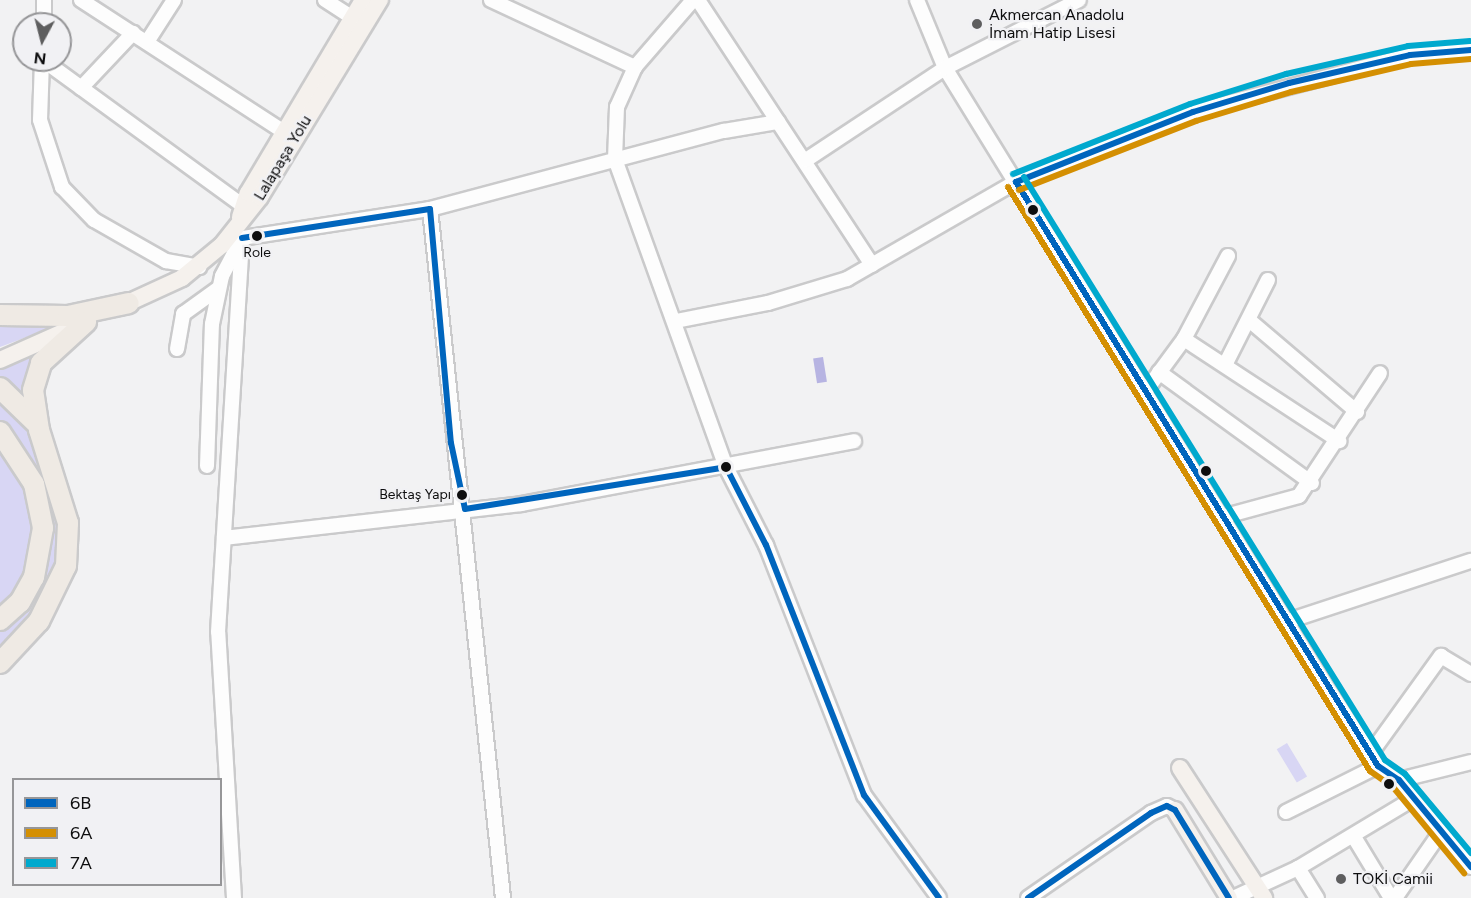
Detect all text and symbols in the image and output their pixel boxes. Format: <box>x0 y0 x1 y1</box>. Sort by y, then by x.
place label: Akmercan Anadolu İmam Hatip Lisesi <box>989 5 1124 43</box>
north arrow <box>12 12 72 72</box>
marker: Akmercan Anadolu İmam Hatip Lisesi <box>970 17 984 31</box>
text: N <box>33 48 47 69</box>
street label: Lalapaşa Yolu <box>250 112 316 204</box>
unlabelled marker <box>1027 204 1039 216</box>
marker: Role <box>251 230 263 242</box>
place label: Role <box>243 245 271 261</box>
unlabelled marker <box>720 461 732 473</box>
unlabelled marker <box>1200 465 1212 477</box>
place label: Bektaş Yapı <box>379 487 451 503</box>
marker: Bektaş Yapı <box>456 489 468 501</box>
legend <box>12 778 222 886</box>
unlabelled marker <box>1383 778 1395 790</box>
text: 6B <box>70 792 91 814</box>
text: 6A <box>70 822 92 844</box>
text: 7A <box>70 852 92 874</box>
place label: TOKİ Camii <box>1353 869 1433 889</box>
marker: TOKİ Camii <box>1334 872 1348 886</box>

